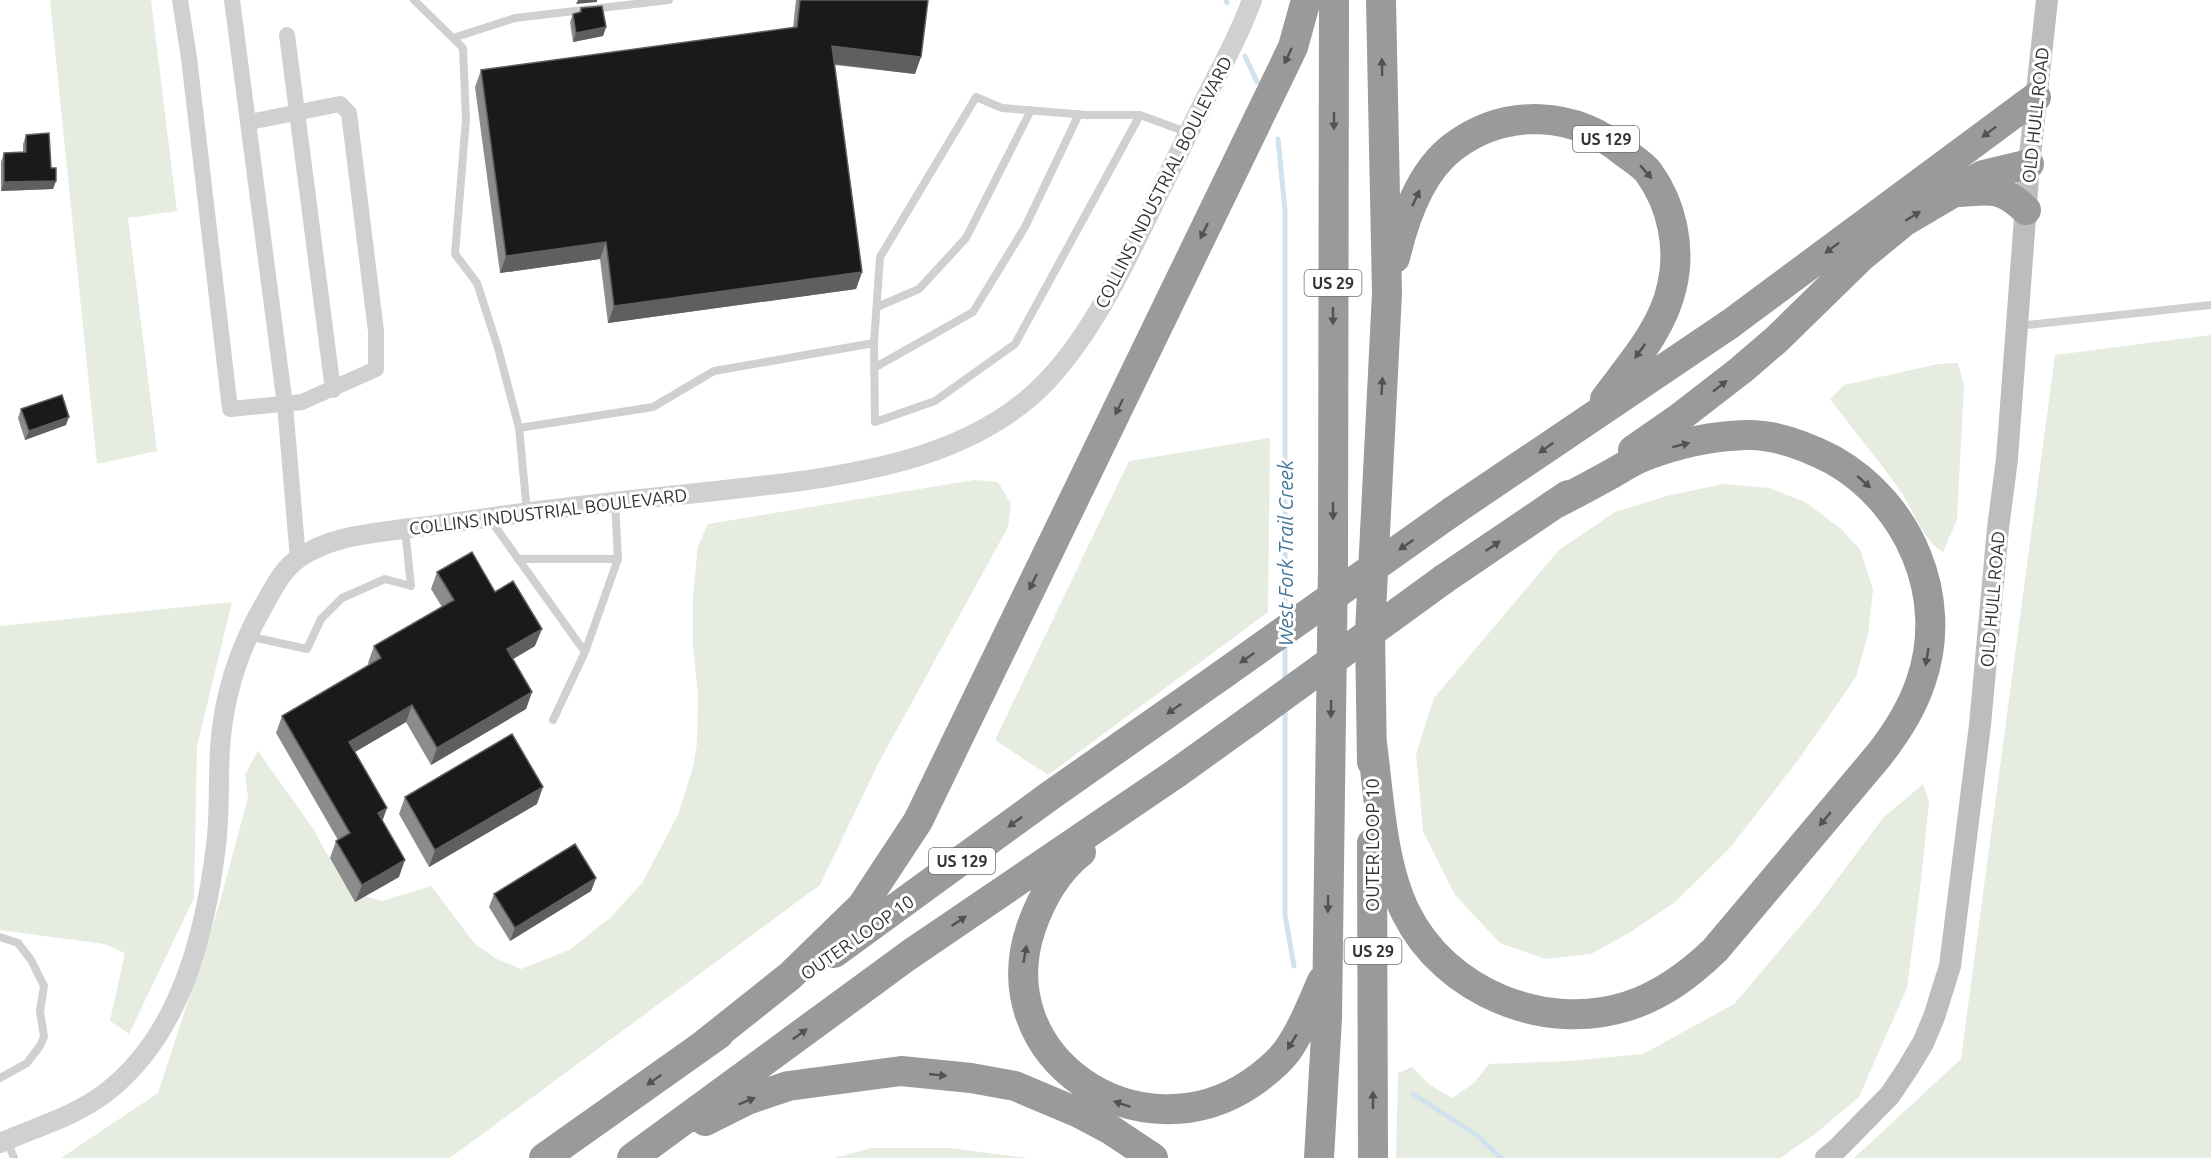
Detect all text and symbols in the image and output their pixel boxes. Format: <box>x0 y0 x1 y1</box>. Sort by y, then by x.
street label: OLD HULL ROAD <box>2018 46 2052 184</box>
one-way arrow <box>1284 47 1293 64</box>
street label: COLLINS INDUSTRIAL BOULEVARD <box>1091 53 1235 311</box>
one-way arrow <box>1378 57 1387 76</box>
one-way arrow <box>1329 112 1339 131</box>
road number: US 129 <box>1573 126 1639 152</box>
one-way arrow <box>1981 126 1997 138</box>
one-way arrow <box>1640 164 1653 180</box>
one-way arrow <box>1412 189 1421 206</box>
one-way arrow <box>1905 210 1921 222</box>
one-way arrow <box>1199 223 1208 240</box>
one-way arrow <box>1825 242 1841 254</box>
road number: US 29 <box>1304 270 1362 296</box>
one-way arrow <box>1328 307 1338 326</box>
one-way arrow <box>1634 344 1646 359</box>
one-way arrow <box>1378 377 1387 396</box>
one-way arrow <box>1712 380 1728 393</box>
one-way arrow <box>1114 398 1123 415</box>
one-way arrow <box>1672 440 1690 450</box>
one-way arrow <box>1538 442 1554 454</box>
water label: West Fork Trail Creek <box>1274 459 1297 646</box>
one-way arrow <box>1856 475 1871 488</box>
street label: COLLINS INDUSTRIAL BOULEVARD <box>408 484 688 538</box>
one-way arrow <box>1328 502 1338 521</box>
street label: OLD HULL ROAD <box>1976 530 2008 668</box>
one-way arrow <box>1398 539 1414 551</box>
one-way arrow <box>1484 540 1500 552</box>
one-way arrow <box>1029 573 1039 591</box>
one-way arrow <box>1922 648 1931 667</box>
one-way arrow <box>1239 652 1255 664</box>
one-way arrow <box>1326 699 1336 718</box>
one-way arrow <box>1167 703 1183 715</box>
street label: OUTER LOOP 10 <box>1362 778 1382 912</box>
one-way arrow <box>1819 812 1832 827</box>
one-way arrow <box>1008 815 1023 827</box>
road number: US 129 <box>929 848 995 874</box>
street label: OUTER LOOP 10 <box>797 891 917 983</box>
one-way arrow <box>1324 894 1333 913</box>
one-way arrow <box>951 916 967 927</box>
road number: US 29 <box>1344 938 1402 964</box>
one-way arrow <box>1021 944 1030 963</box>
one-way arrow <box>792 1028 808 1040</box>
one-way arrow <box>1287 1034 1297 1051</box>
one-way arrow <box>929 1070 948 1080</box>
one-way arrow <box>647 1074 663 1086</box>
one-way arrow <box>1368 1090 1378 1109</box>
one-way arrow <box>738 1096 756 1105</box>
one-way arrow <box>1113 1099 1131 1109</box>

